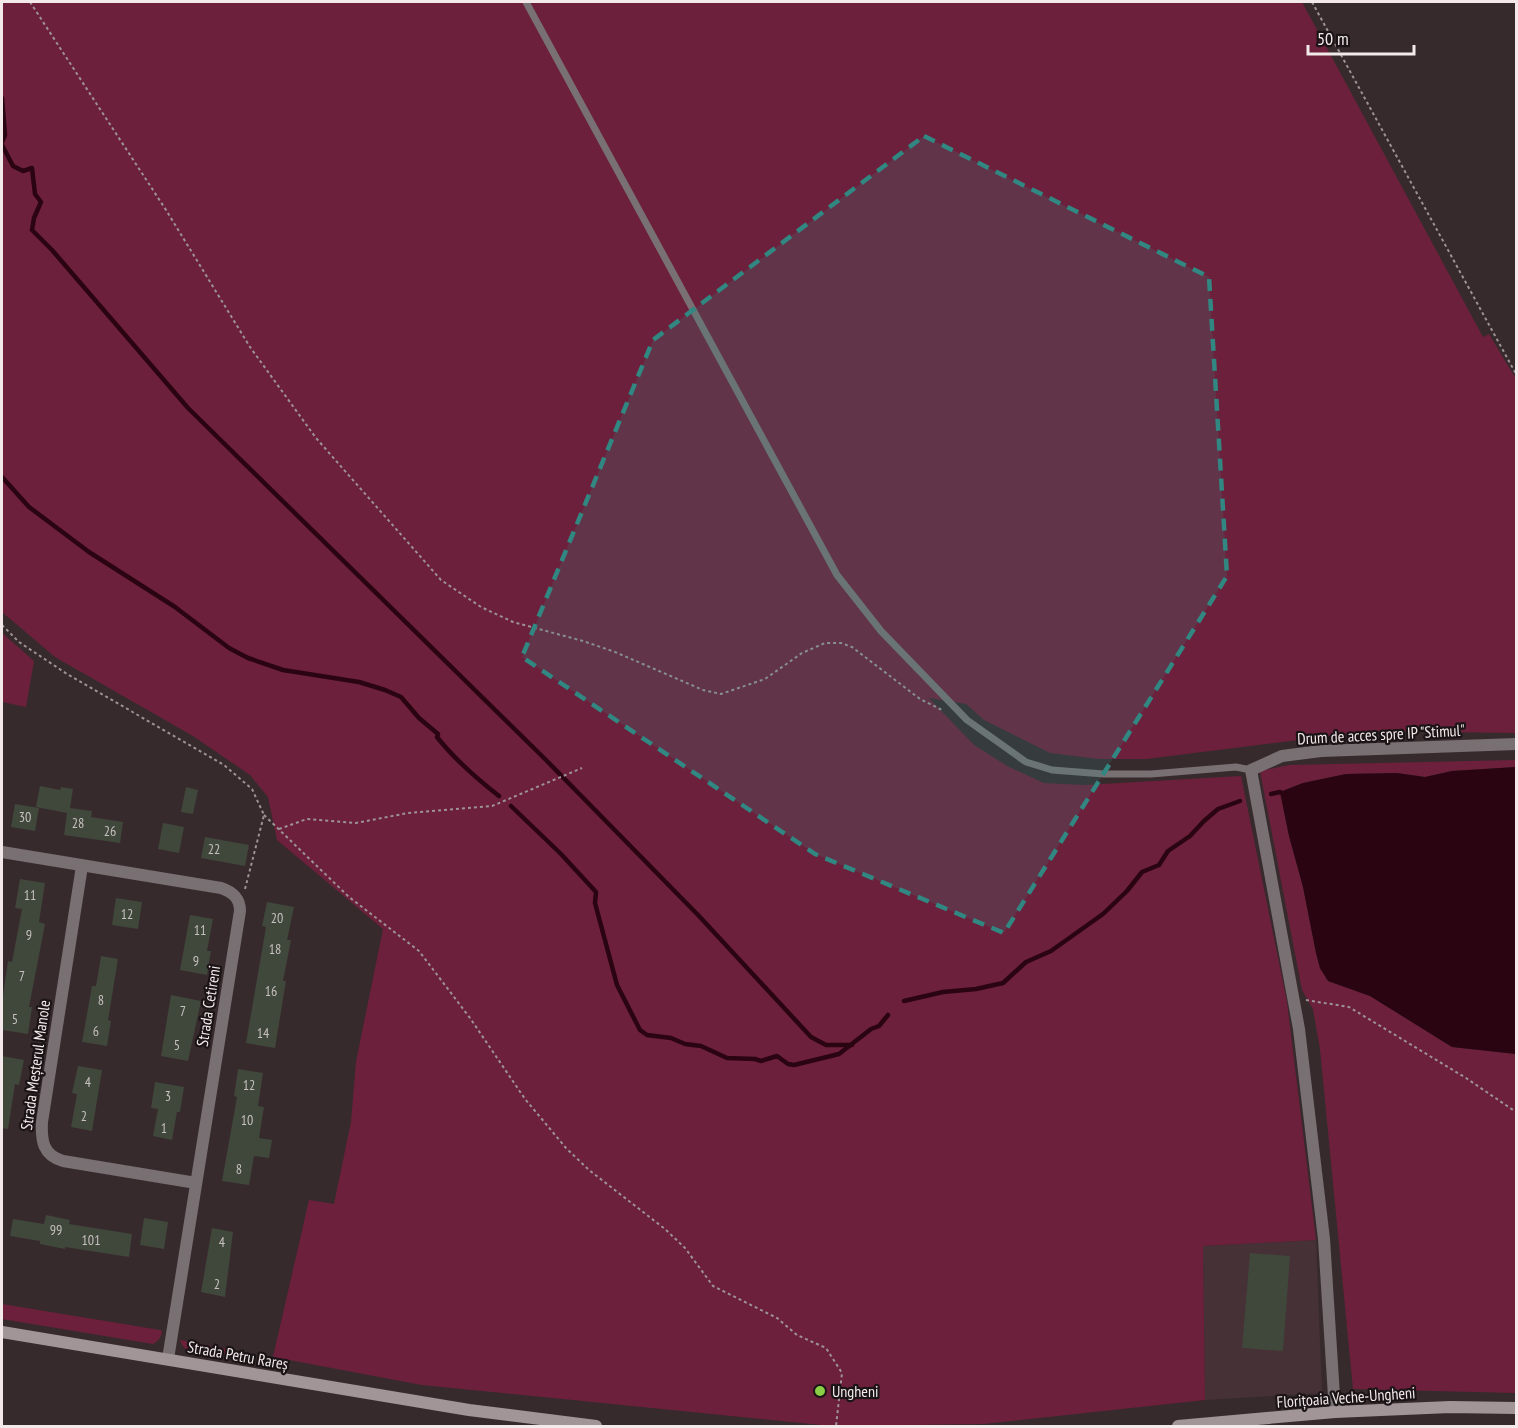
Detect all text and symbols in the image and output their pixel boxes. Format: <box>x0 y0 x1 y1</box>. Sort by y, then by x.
scale bar <box>1308 18 1414 56</box>
text: 50 m <box>1317 27 1349 50</box>
street label: Drum de acces spre IP "Stimul" <box>1297 720 1465 748</box>
house number: 30 <box>19 808 31 826</box>
house number: 28 <box>72 814 84 832</box>
house number: 26 <box>104 822 116 840</box>
house number: 22 <box>208 840 220 858</box>
house number: 11 <box>24 886 36 904</box>
house number: 12 <box>121 905 133 923</box>
house number: 20 <box>271 909 283 927</box>
house number: 11 <box>194 921 206 939</box>
house number: 9 <box>26 926 32 944</box>
house number: 18 <box>269 940 281 958</box>
house number: 9 <box>193 952 199 970</box>
street label: Strada Cetireni <box>192 964 224 1048</box>
house number: 7 <box>19 967 25 985</box>
house number: 16 <box>265 982 277 1000</box>
house number: 8 <box>98 991 104 1009</box>
street label: Strada Meșterul Manole <box>16 999 54 1131</box>
house number: 7 <box>180 1002 186 1020</box>
house number: 5 <box>12 1010 18 1028</box>
house number: 6 <box>93 1022 99 1040</box>
house number: 14 <box>257 1024 270 1042</box>
house number: 5 <box>174 1036 180 1054</box>
house number: 4 <box>85 1073 92 1091</box>
house number: 12 <box>243 1076 255 1094</box>
house number: 3 <box>165 1087 171 1105</box>
house number: 2 <box>81 1107 87 1125</box>
house number: 10 <box>241 1111 253 1129</box>
house number: 1 <box>161 1119 167 1137</box>
house number: 8 <box>236 1160 242 1178</box>
house number: 99 <box>50 1221 62 1239</box>
house number: 101 <box>82 1231 100 1249</box>
house number: 4 <box>219 1233 226 1251</box>
house number: 2 <box>214 1275 220 1293</box>
street label: Strada Petru Rareș <box>186 1336 290 1374</box>
place label: Ungheni <box>832 1381 878 1401</box>
street label: Florițoaia Veche-Ungheni <box>1276 1382 1416 1412</box>
marker: Ungheni <box>813 1384 827 1398</box>

